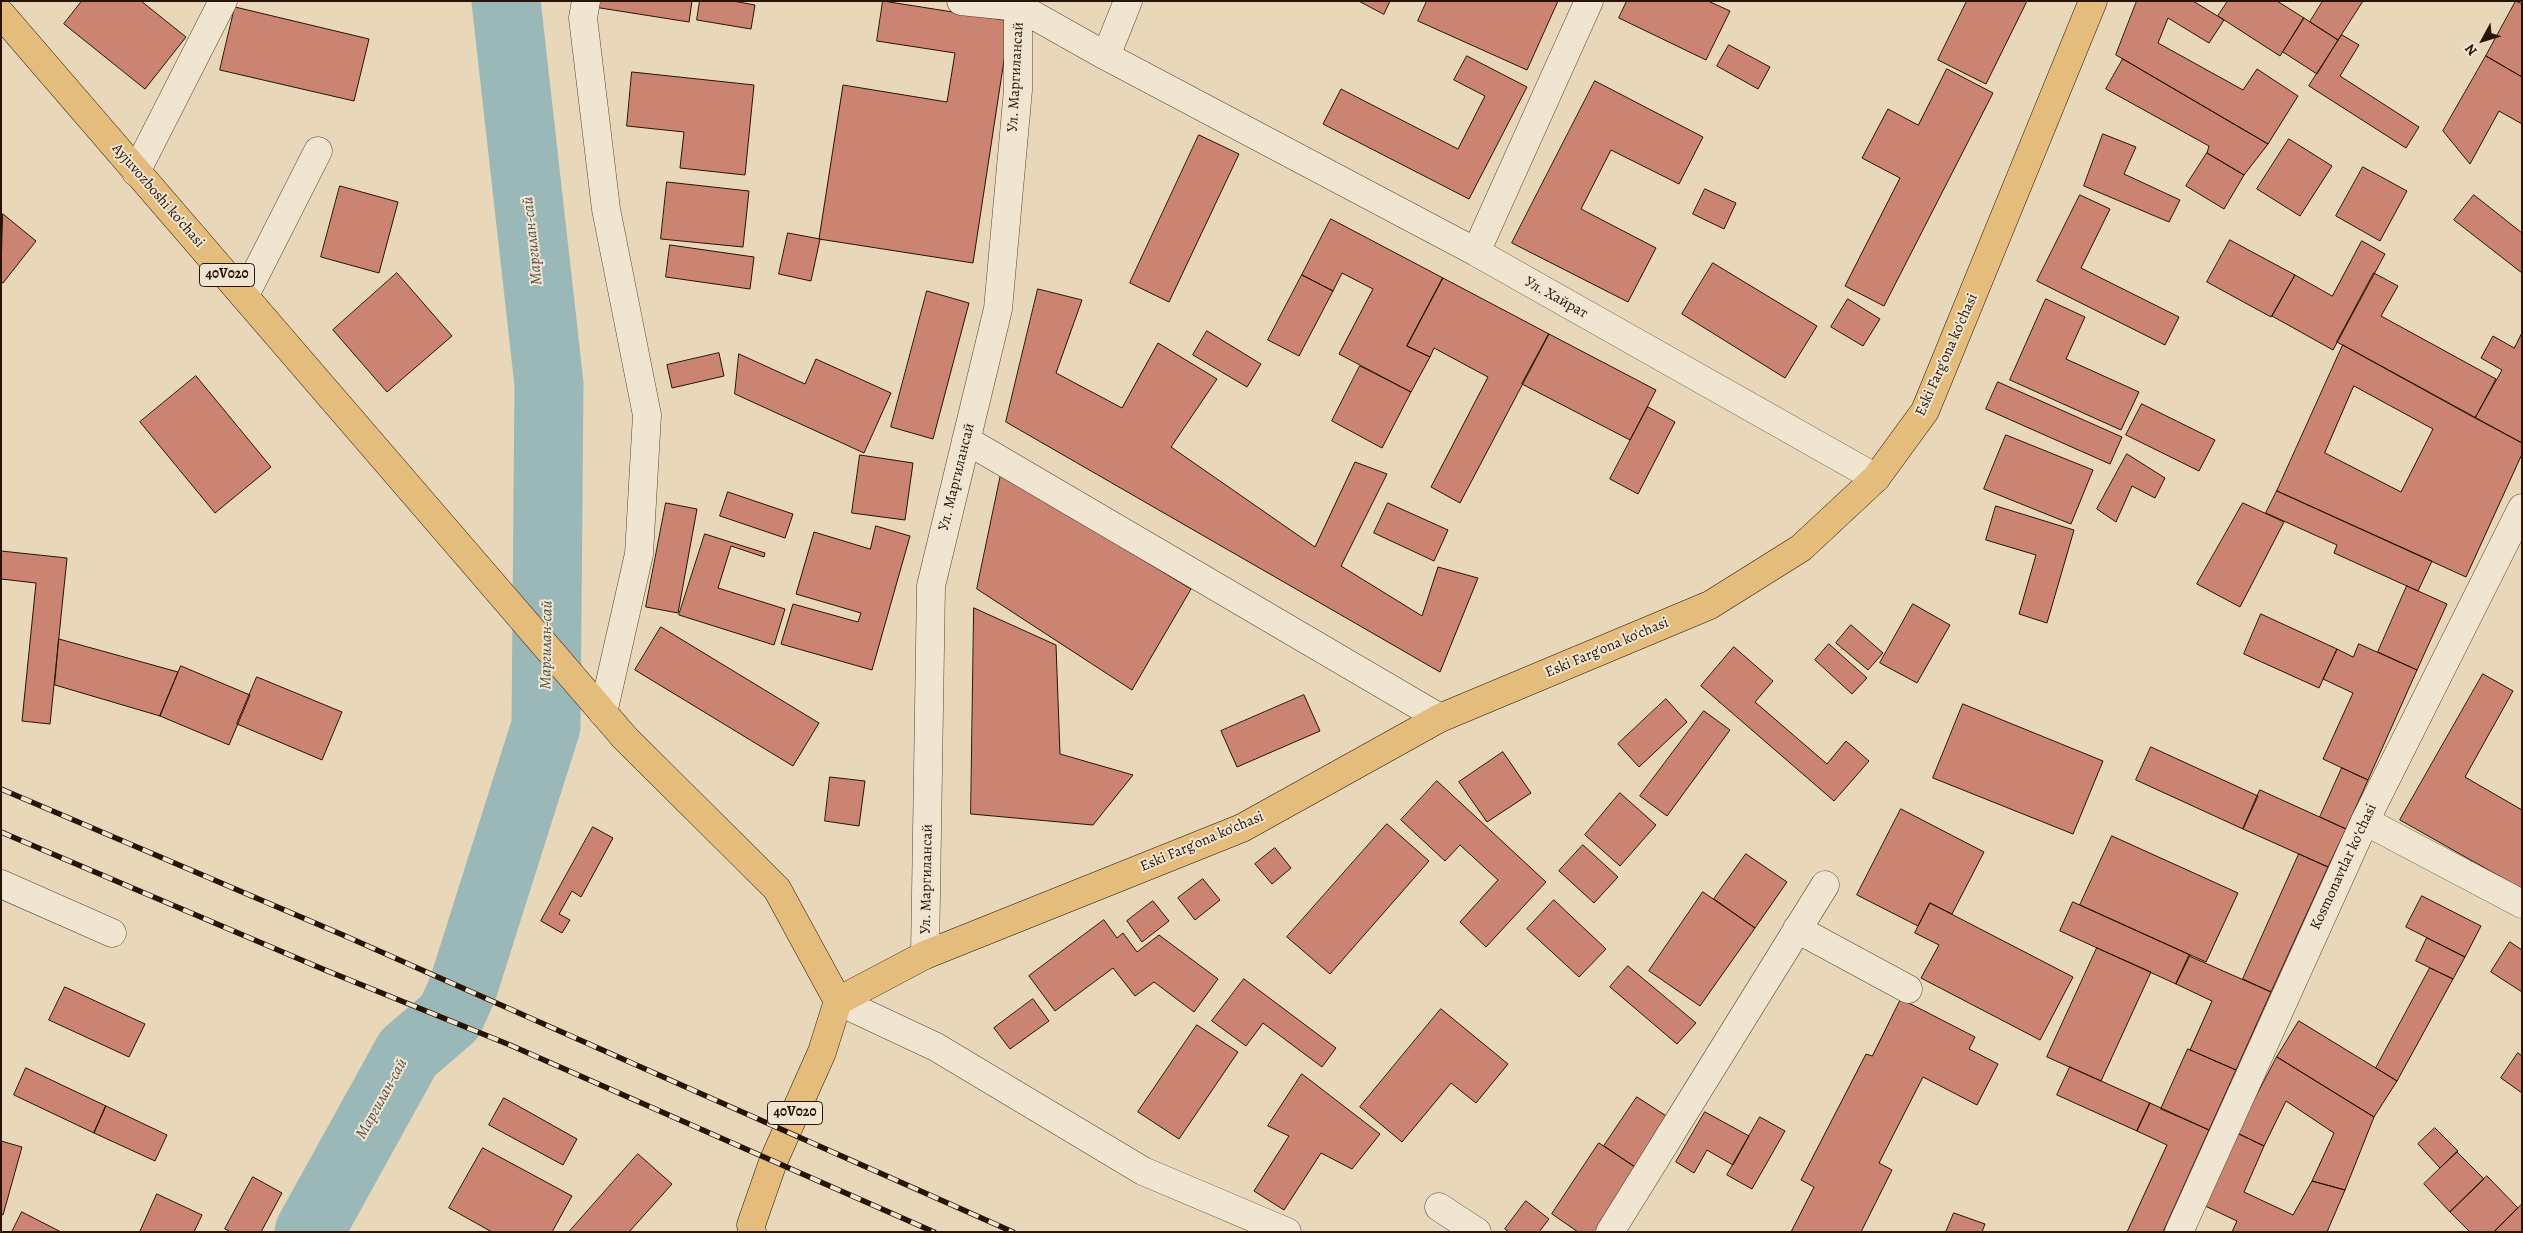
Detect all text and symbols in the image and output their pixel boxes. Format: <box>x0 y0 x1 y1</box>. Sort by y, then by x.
north arrow <box>2458 15 2508 65</box>
street label: Ул. Маргилансай <box>1004 21 1028 133</box>
text: N <box>2460 40 2482 60</box>
street label: Ayjuvozboshi ko'chasi <box>108 140 208 252</box>
water label: Маргилан-сай <box>519 196 547 286</box>
road number: 40V020 <box>200 264 254 286</box>
street label: Ул. Хайрат <box>1521 273 1591 323</box>
street label: Eski Farg'ona ko'chasi <box>1912 291 1982 419</box>
street label: Ул. Маргилансай <box>935 421 979 533</box>
water label: Маргилан-сай <box>537 600 557 690</box>
street label: Eski Farg'ona ko'chasi <box>1543 614 1671 682</box>
street label: Kosmonavtlar koʻchasi <box>2307 801 2381 933</box>
street label: Eski Farg'ona ko'chasi <box>1138 808 1266 876</box>
street label: Ул. Маргилансай <box>917 824 937 934</box>
water label: Маргилан-сай <box>352 1055 412 1143</box>
road number: 40V020 <box>768 1102 822 1124</box>

